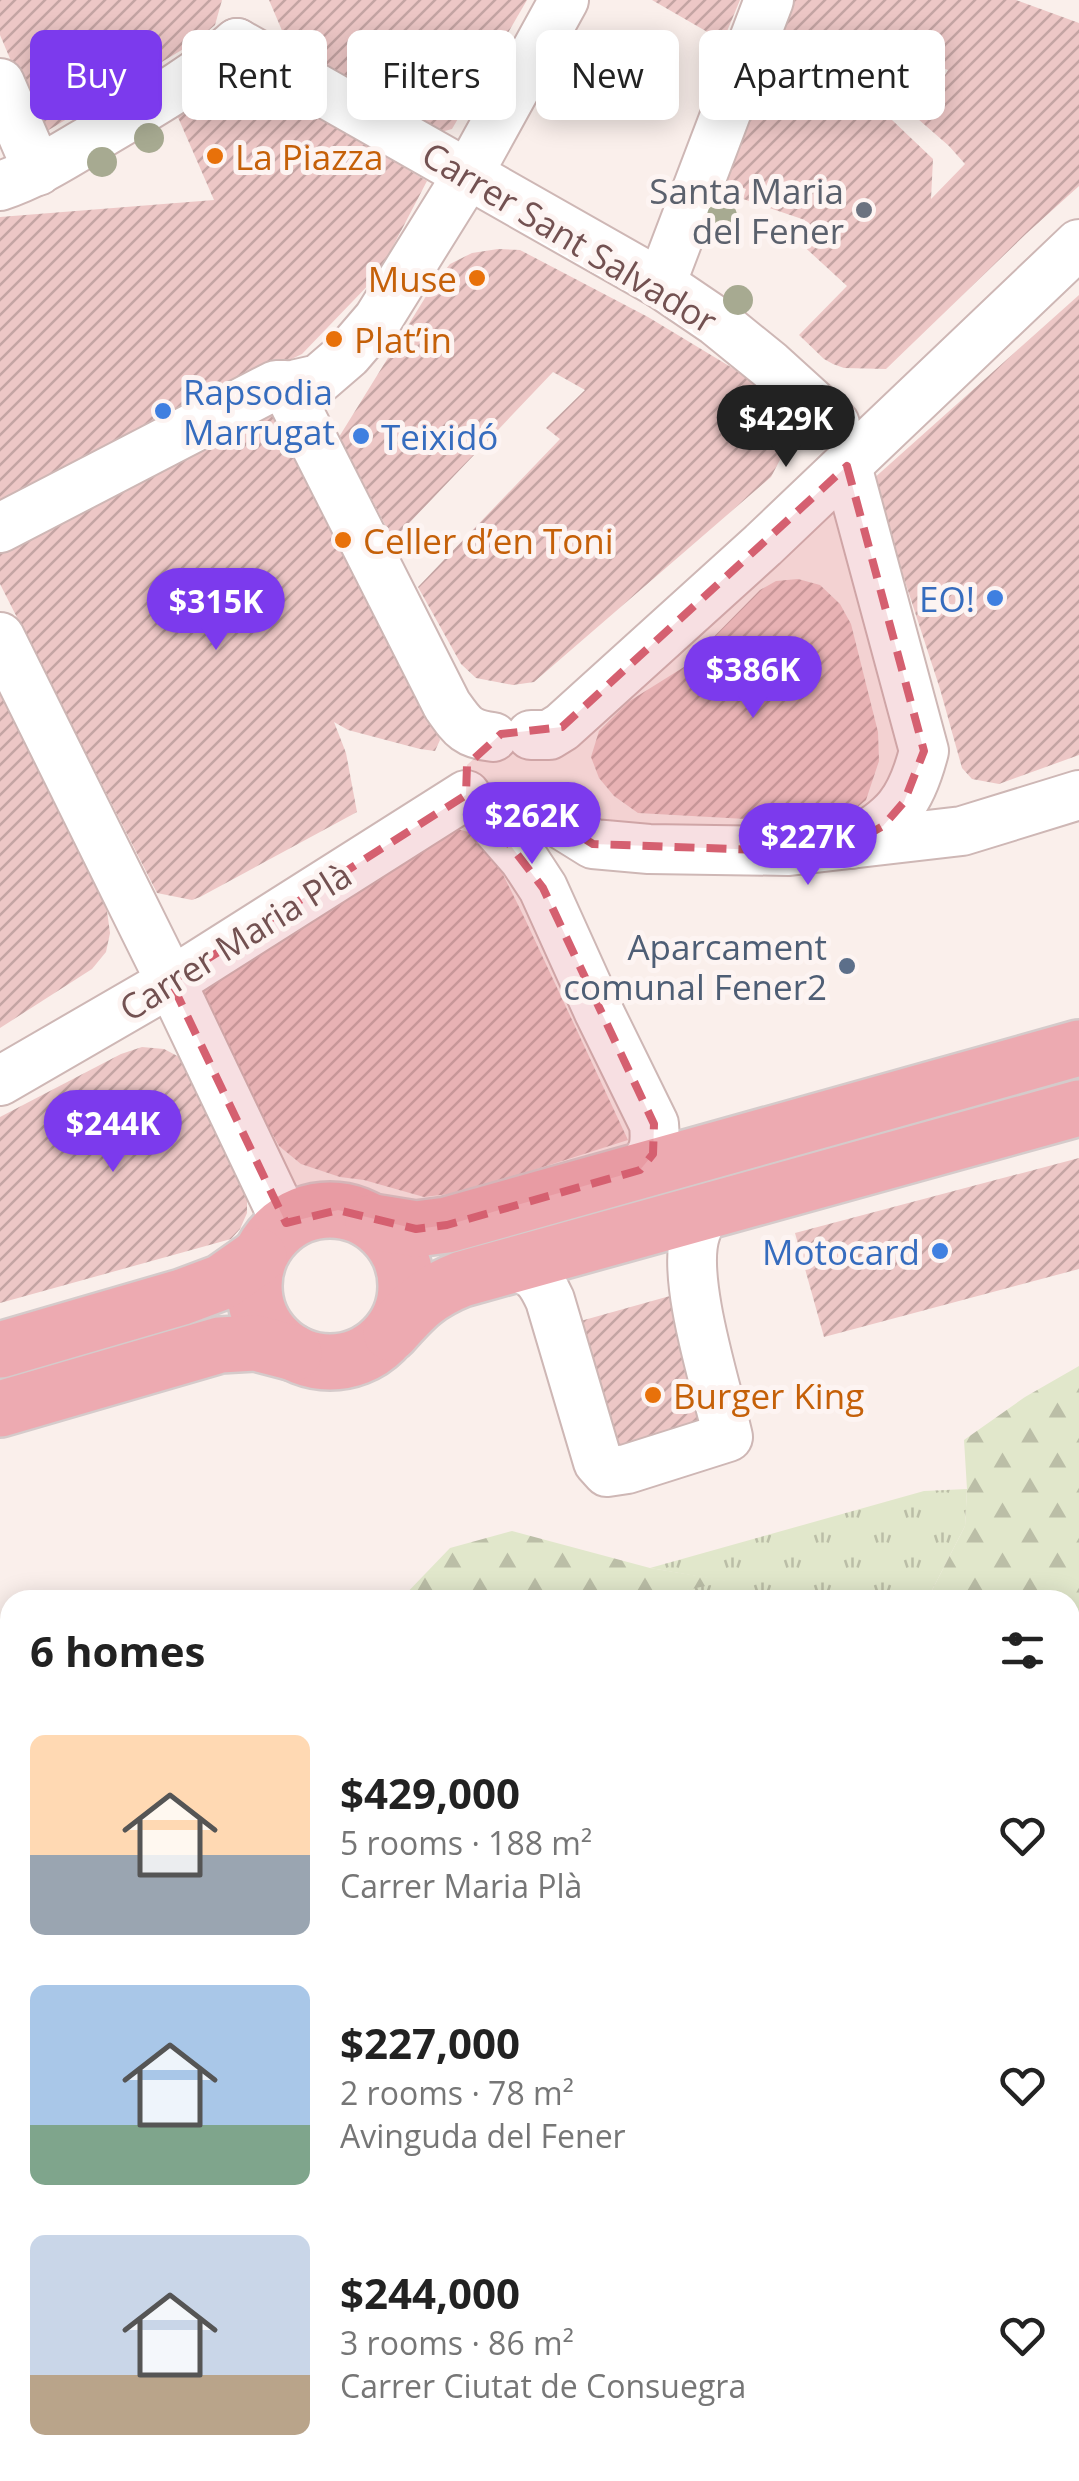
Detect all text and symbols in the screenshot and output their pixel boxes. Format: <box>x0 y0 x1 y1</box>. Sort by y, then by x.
chip: Buy <box>30 30 162 120</box>
chip: Rent <box>182 30 327 120</box>
chip: Filters <box>347 30 516 120</box>
chip: New <box>536 30 679 120</box>
chip: Apartment <box>699 30 945 120</box>
street label: Carrer Sant Salvador <box>414 130 726 344</box>
place label: La Piazza <box>235 133 383 180</box>
marker: La Piazza <box>204 145 226 167</box>
place label: Santa Maria del Fener <box>649 167 844 254</box>
marker: Santa Maria del Fener <box>853 199 875 221</box>
place label: Muse <box>368 255 457 302</box>
marker: Muse <box>466 267 488 289</box>
place label: Plat’in <box>354 316 452 363</box>
marker: Plat’in <box>323 328 345 350</box>
place label: Rapsodia Marrugat <box>183 368 335 455</box>
pin: $429K <box>716 385 856 470</box>
text: $429K <box>739 396 833 439</box>
marker: Rapsodia Marrugat <box>152 400 174 422</box>
place label: Teixidó <box>381 413 498 460</box>
marker: Teixidó <box>350 425 372 447</box>
place label: Celler d’en Toni <box>363 517 614 564</box>
marker: Celler d’en Toni <box>332 529 354 551</box>
pin: $315K <box>146 568 286 653</box>
place label: EO! <box>919 575 975 622</box>
text: $315K <box>169 579 263 622</box>
marker: EO! <box>984 587 1006 609</box>
pin: $386K <box>683 636 823 721</box>
text: $386K <box>706 647 800 690</box>
pin: $262K <box>462 782 602 867</box>
text: $262K <box>485 793 579 836</box>
pin: $227K <box>738 803 878 888</box>
text: $227K <box>761 814 855 857</box>
street label: Carrer Maria Plà <box>110 851 360 1031</box>
place label: Aparcament comunal Fener2 <box>563 923 827 1010</box>
marker: Aparcament comunal Fener2 <box>836 955 858 977</box>
pin: $244K <box>43 1090 183 1175</box>
text: $244K <box>66 1101 160 1144</box>
place label: Motocard <box>762 1228 920 1275</box>
marker: Motocard <box>929 1240 951 1262</box>
place label: Burger King <box>673 1372 864 1419</box>
marker: Burger King <box>642 1384 664 1406</box>
text: 6 homes <box>30 1622 205 1679</box>
icon: filters <box>995 1623 1050 1678</box>
text: $429,000 <box>340 1764 520 1821</box>
icon: home <box>110 1775 230 1895</box>
icon: heart <box>995 1808 1050 1863</box>
text: 5 rooms · 188 m² <box>340 1821 592 1864</box>
text: Carrer Maria Plà <box>340 1864 582 1907</box>
text: $227,000 <box>340 2014 520 2071</box>
icon: home <box>110 2025 230 2145</box>
icon: heart <box>995 2058 1050 2113</box>
text: 2 rooms · 78 m² <box>340 2071 574 2114</box>
text: Avinguda del Fener <box>340 2114 626 2157</box>
text: $244,000 <box>340 2264 520 2321</box>
icon: home <box>110 2275 230 2395</box>
icon: heart <box>995 2308 1050 2363</box>
text: 3 rooms · 86 m² <box>340 2321 574 2364</box>
text: Carrer Ciutat de Consuegra <box>340 2364 746 2407</box>

